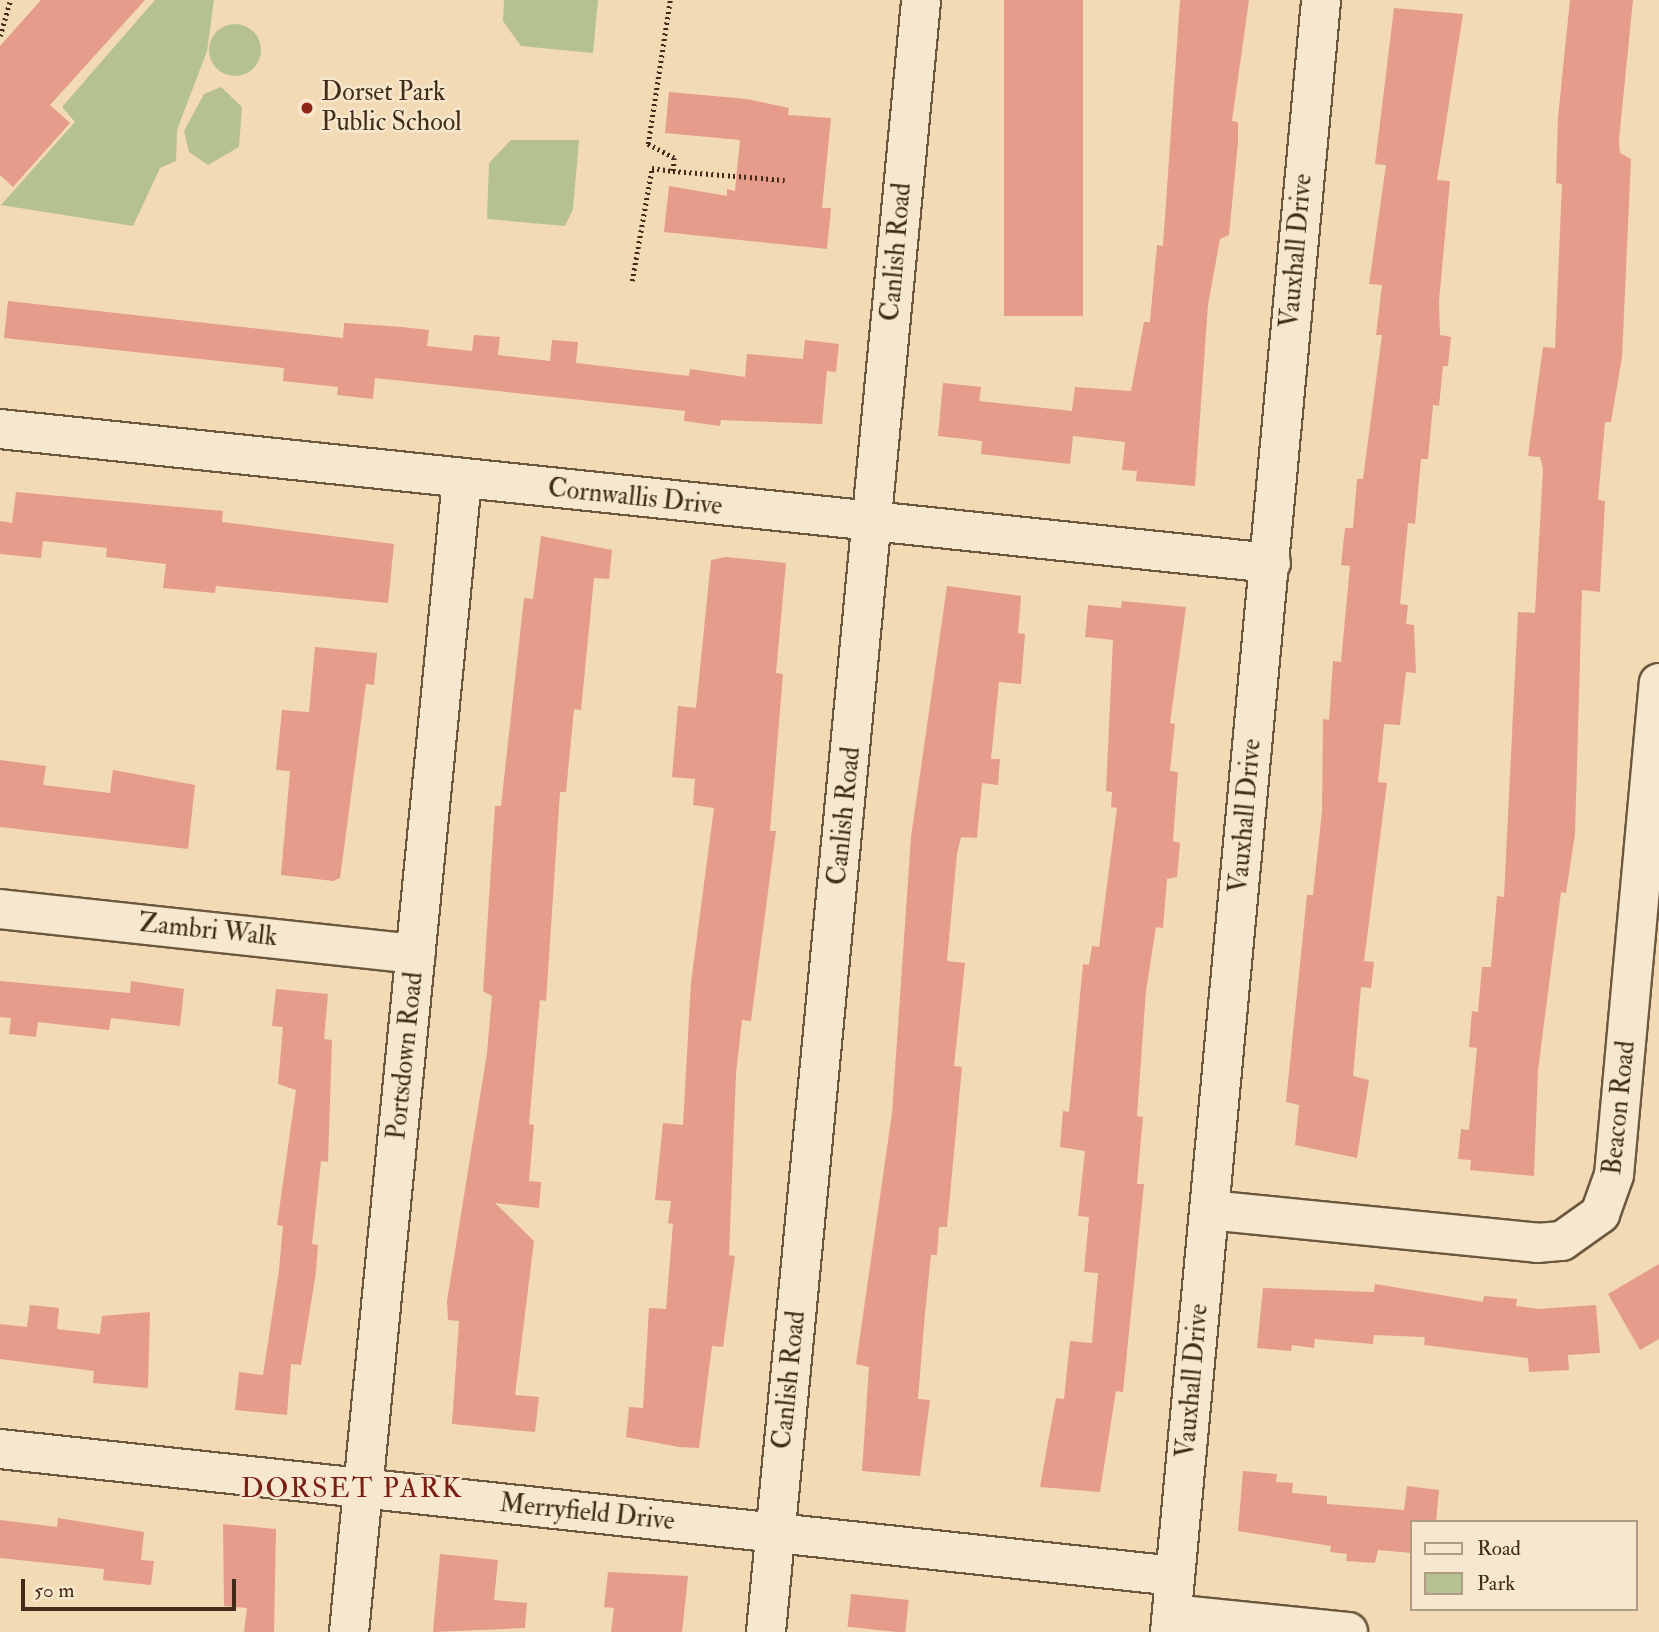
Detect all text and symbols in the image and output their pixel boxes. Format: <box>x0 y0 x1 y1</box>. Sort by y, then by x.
place label: Dorset Park Public School <box>321 77 462 138</box>
marker: Dorset Park Public School <box>299 100 315 116</box>
street label: Vauxhall Drive <box>1275 173 1319 329</box>
street label: Canlish Road <box>875 181 919 323</box>
street label: Cornwallis Drive <box>546 473 724 523</box>
street label: Vauxhall Drive <box>1224 738 1268 894</box>
street label: Canlish Road <box>822 745 868 887</box>
street label: Zambri Walk <box>137 908 279 954</box>
street label: Portsdown Road <box>382 971 430 1141</box>
street label: Beacon Road <box>1597 1039 1643 1177</box>
street label: Vauxhall Drive <box>1171 1303 1215 1459</box>
street label: Canlish Road <box>767 1309 813 1451</box>
district label: DORSET PARK <box>242 1472 462 1506</box>
street label: Merryfield Drive <box>498 1488 676 1538</box>
legend <box>1410 1520 1638 1611</box>
text: Road <box>1477 1535 1521 1562</box>
scale bar <box>24 1566 240 1610</box>
text: Park <box>1477 1570 1515 1597</box>
text: 50 m <box>34 1577 75 1604</box>

